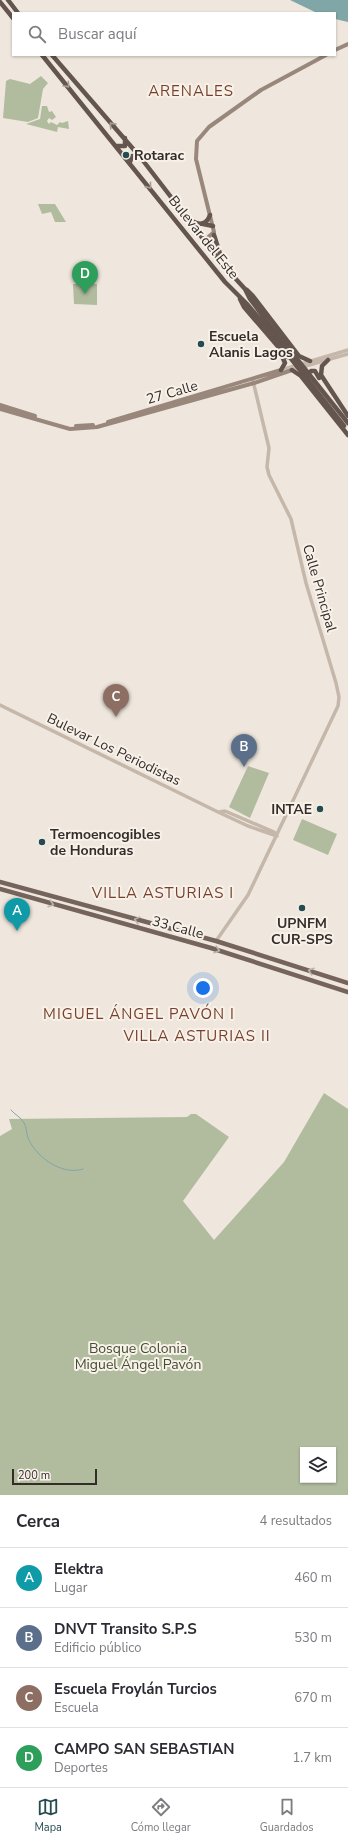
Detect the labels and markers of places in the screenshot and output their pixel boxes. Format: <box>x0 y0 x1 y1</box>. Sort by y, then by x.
place label: Rotarac <box>134 146 185 165</box>
marker: Rotarac <box>121 150 131 160</box>
pin: D <box>72 261 98 294</box>
place label: Escuela Alanis Lagos <box>209 327 293 362</box>
marker: Escuela Alanis Lagos <box>196 339 206 349</box>
pin: C <box>103 684 129 717</box>
pin: B <box>231 734 257 767</box>
place label: INTAE <box>271 800 312 819</box>
marker: INTAE <box>315 804 325 814</box>
place label: Termoencogibles de Honduras <box>50 825 161 860</box>
marker: Termoencogibles de Honduras <box>37 837 47 847</box>
pin: A <box>4 898 30 931</box>
marker: UPNFM CUR-SPS <box>297 903 307 913</box>
place label: UPNFM CUR-SPS <box>271 914 333 949</box>

